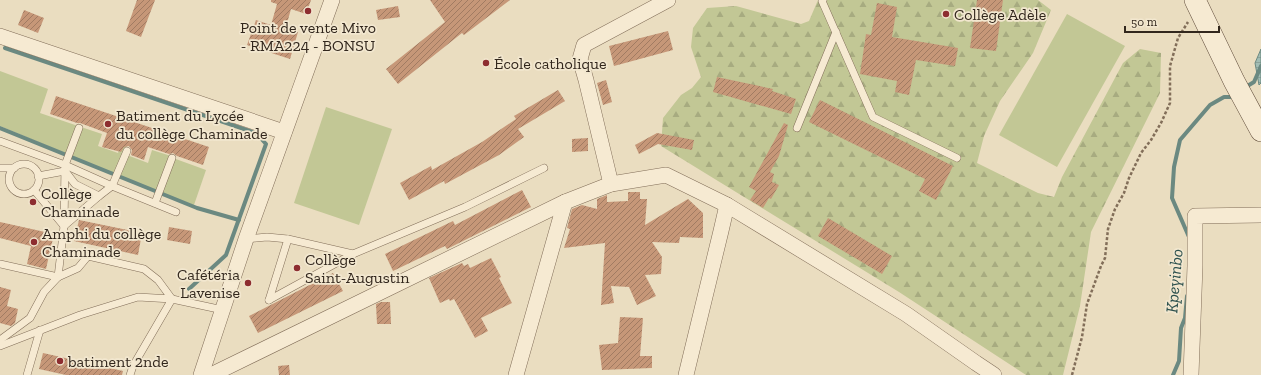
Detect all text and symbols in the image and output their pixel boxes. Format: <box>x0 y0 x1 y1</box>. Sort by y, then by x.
place label: Collège Adèle <box>954 5 1046 24</box>
marker: Point de vente Mivo - RMA224 - BONSU <box>303 6 313 16</box>
scale bar <box>1125 8 1219 34</box>
marker: Collège Adèle <box>941 9 951 19</box>
text: 50 m <box>1131 15 1158 29</box>
place label: Point de vente Mivo - RMA224 - BONSU <box>240 18 376 55</box>
place label: École catholique <box>494 54 606 73</box>
marker: École catholique <box>481 58 491 68</box>
place label: Batiment du Lycée du collège Chaminade <box>116 106 267 143</box>
marker: Batiment du Lycée du collège Chaminade <box>103 119 113 129</box>
place label: Collège Chaminade <box>41 184 120 221</box>
marker: Collège Chaminade <box>28 197 38 207</box>
place label: Amphi du collège Chaminade <box>42 224 161 261</box>
marker: Amphi du collège Chaminade <box>29 237 39 247</box>
water label: Kpeyinbo <box>1161 248 1187 314</box>
place label: Collège Saint-Augustin <box>305 250 410 287</box>
marker: Collège Saint-Augustin <box>292 263 302 273</box>
place label: Cafétéria Lavenise <box>177 265 240 302</box>
marker: Cafétéria Lavenise <box>243 278 253 288</box>
place label: batiment 2nde <box>67 352 168 371</box>
marker: batiment 2nde <box>55 356 65 366</box>

